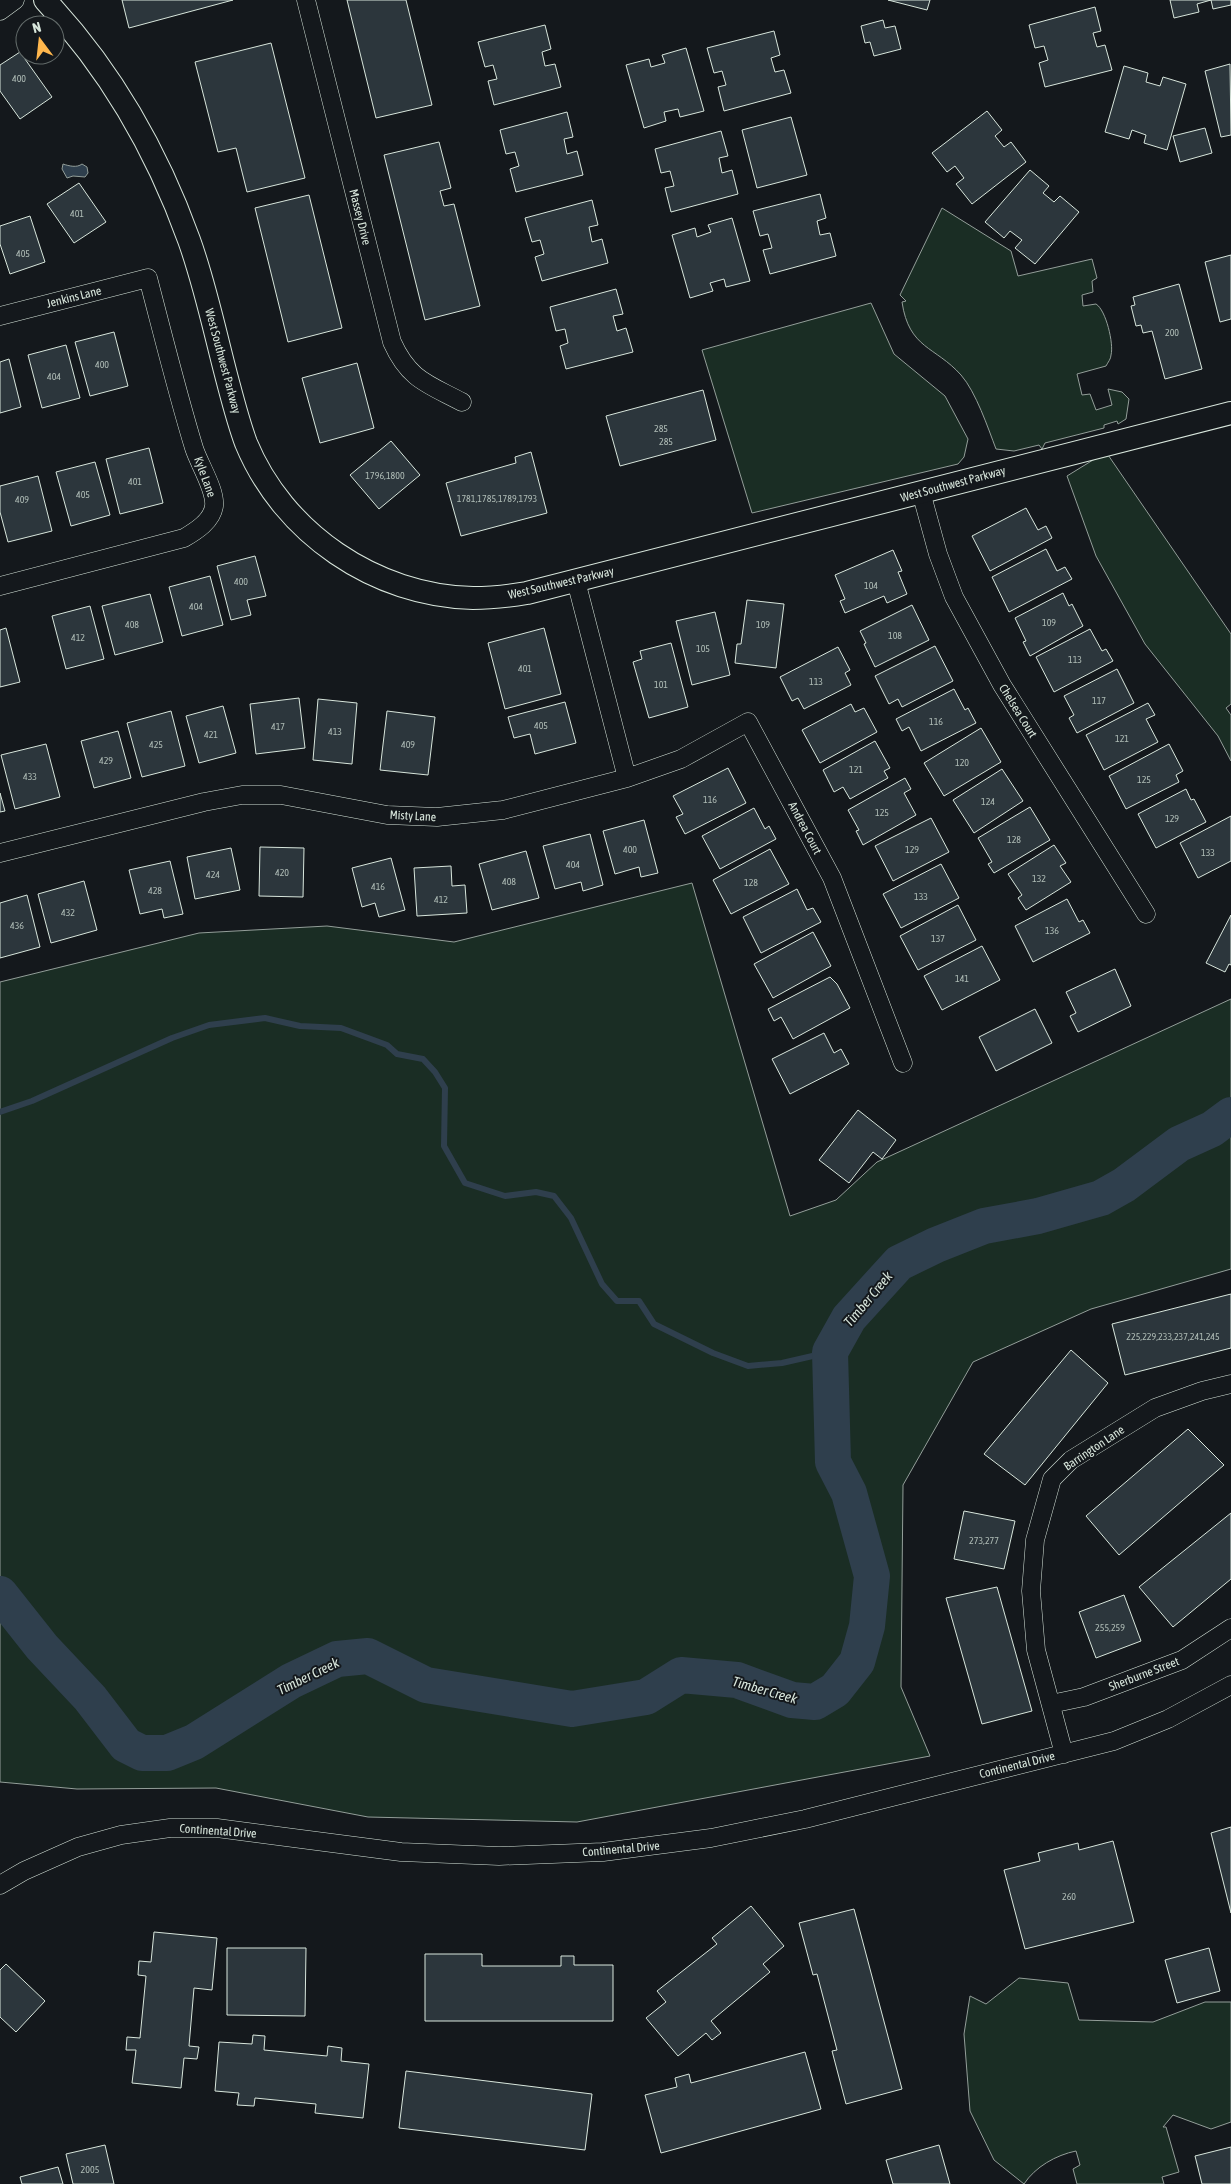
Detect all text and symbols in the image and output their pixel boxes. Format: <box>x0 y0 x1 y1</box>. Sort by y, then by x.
north arrow <box>15 15 65 65</box>
text: N <box>31 19 43 36</box>
house number: 400 <box>12 73 26 84</box>
street label: Massey Drive <box>346 188 374 246</box>
house number: 401 <box>70 208 84 219</box>
house number: 405 <box>16 248 30 259</box>
street label: Jenkins Lane <box>45 283 103 311</box>
street label: West Southwest Parkway <box>202 307 244 415</box>
house number: 200 <box>1165 327 1179 338</box>
house number: 400 <box>95 359 109 370</box>
house number: 404 <box>47 371 61 382</box>
house number: 285 <box>654 423 668 434</box>
house number: 285 <box>659 436 673 447</box>
street label: Kyle Lane <box>191 455 219 499</box>
street label: West Southwest Parkway <box>899 463 1007 505</box>
house number: 1796,1800 <box>365 470 405 481</box>
house number: 401 <box>128 476 142 487</box>
house number: 405 <box>76 489 90 500</box>
house number: 1781,1785,1789,1793 <box>457 493 538 504</box>
house number: 409 <box>15 494 29 505</box>
street label: West Southwest Parkway <box>507 564 615 602</box>
house number: 400 <box>234 576 248 587</box>
house number: 104 <box>864 580 878 591</box>
house number: 404 <box>189 601 203 612</box>
house number: 109 <box>1042 617 1056 628</box>
house number: 408 <box>125 619 139 630</box>
house number: 109 <box>756 619 770 630</box>
house number: 108 <box>888 630 902 641</box>
house number: 412 <box>71 632 85 643</box>
house number: 105 <box>696 643 710 654</box>
house number: 113 <box>1068 654 1082 665</box>
house number: 401 <box>518 663 532 674</box>
house number: 113 <box>809 676 823 687</box>
house number: 101 <box>654 679 668 690</box>
street label: Chelsea Court <box>996 682 1040 741</box>
house number: 117 <box>1092 695 1106 706</box>
house number: 116 <box>929 716 943 727</box>
house number: 405 <box>534 720 548 731</box>
house number: 417 <box>271 721 285 732</box>
house number: 413 <box>328 726 342 737</box>
house number: 421 <box>204 729 218 740</box>
house number: 121 <box>1115 733 1129 744</box>
house number: 425 <box>149 739 163 750</box>
house number: 409 <box>401 739 415 750</box>
house number: 429 <box>99 755 113 766</box>
house number: 120 <box>955 757 969 768</box>
house number: 121 <box>849 764 863 775</box>
house number: 433 <box>23 771 37 782</box>
house number: 125 <box>1137 774 1151 785</box>
house number: 116 <box>703 794 717 805</box>
house number: 124 <box>981 796 995 807</box>
street label: Andrea Court <box>785 799 825 857</box>
house number: 125 <box>875 807 889 818</box>
street label: Misty Lane <box>389 808 437 824</box>
house number: 129 <box>1165 813 1179 824</box>
house number: 128 <box>1007 834 1021 845</box>
house number: 400 <box>623 844 637 855</box>
house number: 129 <box>905 844 919 855</box>
house number: 133 <box>1201 847 1215 858</box>
house number: 404 <box>566 859 580 870</box>
house number: 420 <box>275 867 289 878</box>
house number: 424 <box>206 869 220 880</box>
house number: 132 <box>1032 873 1046 884</box>
house number: 408 <box>502 876 516 887</box>
house number: 128 <box>744 877 758 888</box>
house number: 416 <box>371 881 385 892</box>
house number: 428 <box>148 885 162 896</box>
house number: 133 <box>914 891 928 902</box>
house number: 412 <box>434 894 448 905</box>
house number: 432 <box>61 907 75 918</box>
house number: 436 <box>10 920 24 931</box>
house number: 136 <box>1045 925 1059 936</box>
house number: 137 <box>931 933 945 944</box>
house number: 141 <box>955 973 969 984</box>
water label: Timber Creek <box>840 1268 896 1330</box>
house number: 225,229,233,237,241,245 <box>1126 1331 1220 1342</box>
street label: Barrington Lane <box>1061 1423 1127 1473</box>
house number: 273,277 <box>969 1535 999 1546</box>
house number: 255,259 <box>1095 1622 1125 1633</box>
water label: Timber Creek <box>274 1654 342 1698</box>
street label: Sherburne Street <box>1107 1654 1182 1694</box>
water label: Timber Creek <box>731 1673 800 1707</box>
street label: Continental Drive <box>978 1749 1056 1781</box>
street label: Continental Drive <box>179 1821 257 1841</box>
street label: Continental Drive <box>582 1839 660 1859</box>
house number: 260 <box>1062 1891 1076 1902</box>
house number: 2005 <box>81 2164 100 2175</box>

